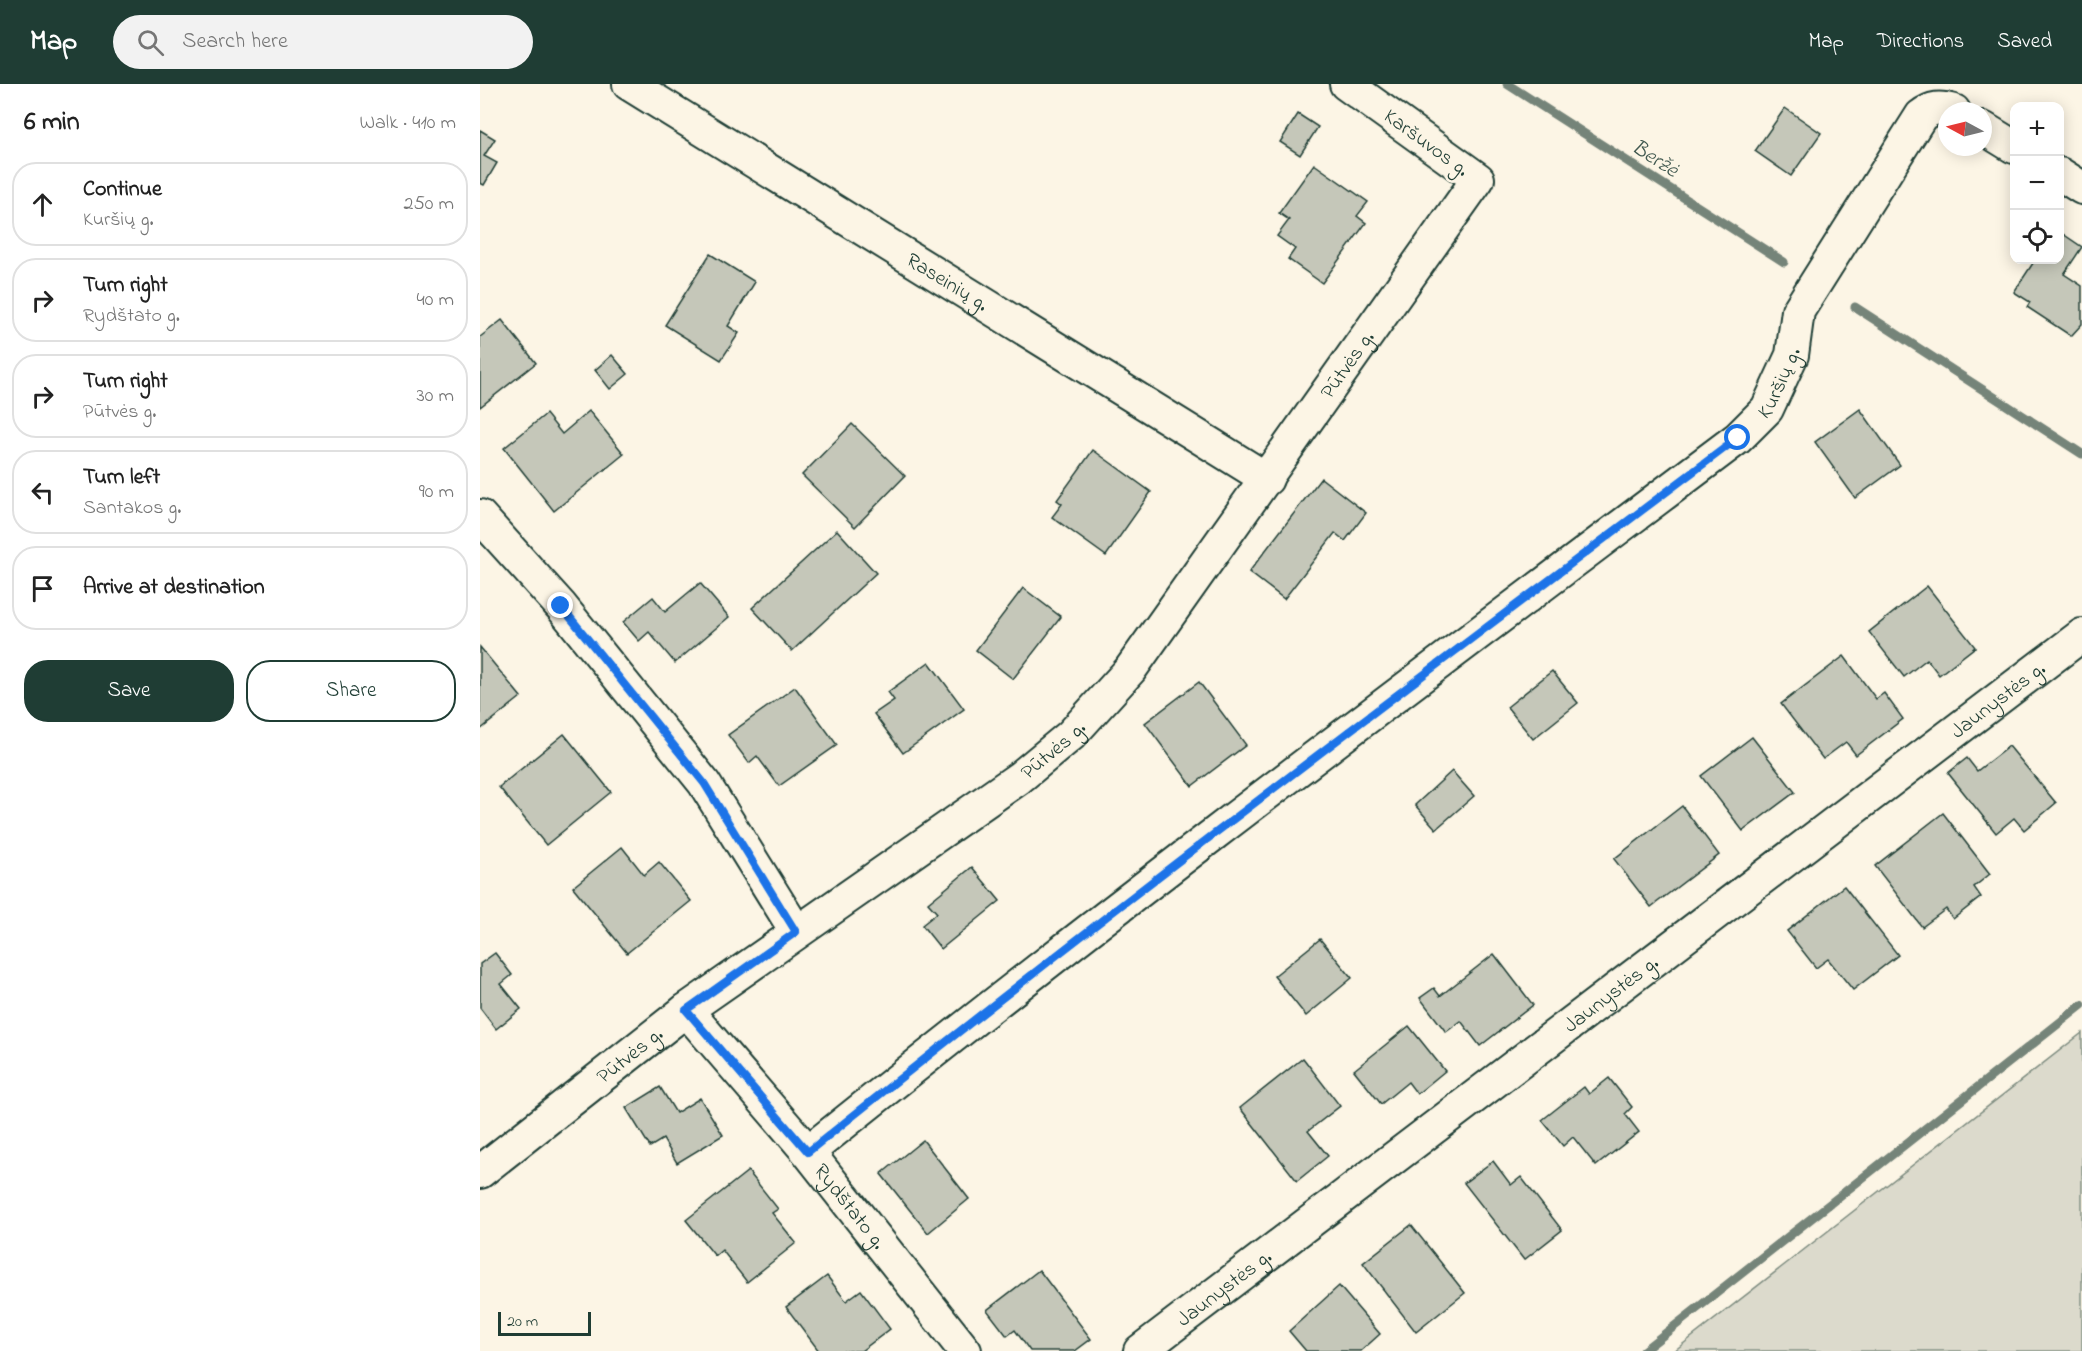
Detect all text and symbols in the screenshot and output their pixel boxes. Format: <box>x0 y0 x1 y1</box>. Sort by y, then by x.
search box <box>113 15 533 69</box>
text: Map <box>30 22 77 63</box>
icon: search <box>134 26 167 59</box>
text: Search here <box>182 26 288 58</box>
text: Map <box>1808 27 1844 57</box>
text: Directions <box>1877 27 1964 57</box>
text: Saved <box>1997 27 2052 57</box>
street label: Karšuvos g. <box>1376 102 1475 187</box>
north arrow <box>1938 102 1992 156</box>
map controls <box>2010 102 2064 264</box>
button: + <box>2010 102 2064 156</box>
text: 6 min <box>24 104 80 142</box>
text: Walk · 410 m <box>360 109 456 138</box>
water label: Beržė <box>1624 132 1685 187</box>
button: − <box>2010 156 2064 210</box>
text: Continue <box>83 174 162 206</box>
icon: ahead <box>26 188 59 221</box>
text: 250 m <box>403 190 454 219</box>
text: Kuršių g. <box>83 206 154 235</box>
button: locate <box>2010 210 2064 264</box>
street label: Raseinių g. <box>900 246 994 320</box>
text: Turn right <box>83 270 168 302</box>
icon: right <box>26 284 59 317</box>
text: 40 m <box>417 286 454 315</box>
text: Rydštato g. <box>83 302 180 331</box>
street label: Pūtvės g. <box>1314 325 1383 406</box>
street label: Kuršių g. <box>1752 347 1810 427</box>
text: Turn right <box>83 366 168 398</box>
icon: right <box>26 380 59 413</box>
text: 30 m <box>417 382 454 411</box>
text: Pūtvės g. <box>83 398 156 427</box>
route start <box>1724 424 1750 450</box>
text: Turn left <box>83 462 160 494</box>
icon: left <box>26 476 59 509</box>
text: 90 m <box>419 478 454 507</box>
text: Santakos g. <box>83 494 181 523</box>
icon: arrive <box>26 572 59 605</box>
text: Arrive at destination <box>83 572 265 604</box>
route end <box>547 592 573 618</box>
street label: Jaunystės g. <box>1945 655 2052 747</box>
button: Save <box>24 660 234 722</box>
button: Share <box>246 660 456 722</box>
street label: Pūtvės g. <box>1015 715 1094 788</box>
street label: Jaunystės g. <box>1558 949 1666 1041</box>
street label: Pūtvės g. <box>591 1020 670 1092</box>
street label: Rydštato g. <box>806 1158 892 1257</box>
street label: Jaunystės g. <box>1171 1243 1279 1335</box>
scale bar <box>498 1309 591 1336</box>
text: 20 m <box>507 1310 538 1334</box>

